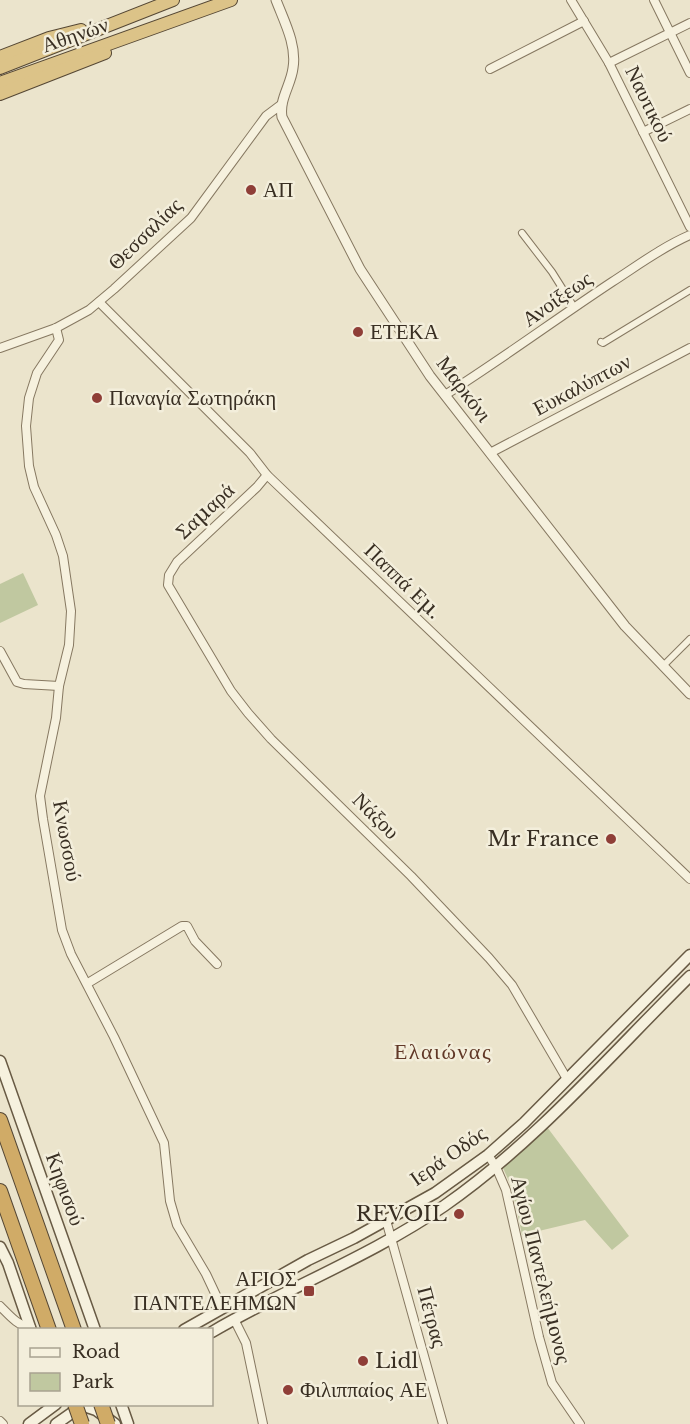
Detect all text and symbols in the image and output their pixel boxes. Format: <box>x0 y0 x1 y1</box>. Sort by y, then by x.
street label: Αθηνών <box>38 11 112 59</box>
street label: Ναυτικού <box>619 62 679 146</box>
place label: ΑΠ <box>263 177 293 203</box>
marker: ΑΠ <box>244 183 258 197</box>
street label: Θεσσαλίας <box>103 192 188 276</box>
street label: Ανοίξεως <box>517 265 598 332</box>
place label: ΕΤΕΚΑ <box>370 319 440 345</box>
marker: ΕΤΕΚΑ <box>351 325 365 339</box>
street label: Ευκαλύπτων <box>529 348 635 422</box>
street label: Μαρκόνι <box>431 351 497 427</box>
place label: Παναγία Σωτηράκη <box>109 385 276 411</box>
marker: Παναγία Σωτηράκη <box>90 391 104 405</box>
street label: Σαμαρά <box>170 477 240 545</box>
street label: Παππά Εμ. <box>359 538 447 624</box>
street label: Νάξου <box>347 787 405 845</box>
street label: Κνωσσού <box>47 798 87 884</box>
place label: Mr France <box>487 826 599 852</box>
marker: Mr France <box>604 832 618 846</box>
district label: Ελαιώνας <box>394 1038 492 1065</box>
street label: Ιερά Οδός <box>405 1120 492 1192</box>
street label: Κηφισού <box>40 1149 90 1229</box>
street label: Αγίου Παντελεήμονος <box>505 1173 577 1367</box>
place label: REVOIL <box>356 1201 447 1227</box>
marker: REVOIL <box>452 1207 466 1221</box>
place label: ΑΓΙΟΣ ΠΑΝΤΕΛΕΗΜΩΝ <box>133 1266 297 1316</box>
marker: ΑΓΙΟΣ ΠΑΝΤΕΛΕΗΜΩΝ <box>302 1284 316 1298</box>
street label: Πέτρας <box>411 1284 453 1351</box>
legend <box>18 1328 213 1406</box>
text: Road <box>72 1341 120 1363</box>
place label: Lidl <box>375 1348 419 1374</box>
marker: Lidl <box>356 1354 370 1368</box>
text: Park <box>72 1371 114 1393</box>
place label: Φιλιππαίος ΑΕ <box>300 1377 427 1403</box>
marker: Φιλιππαίος ΑΕ <box>281 1383 295 1397</box>

